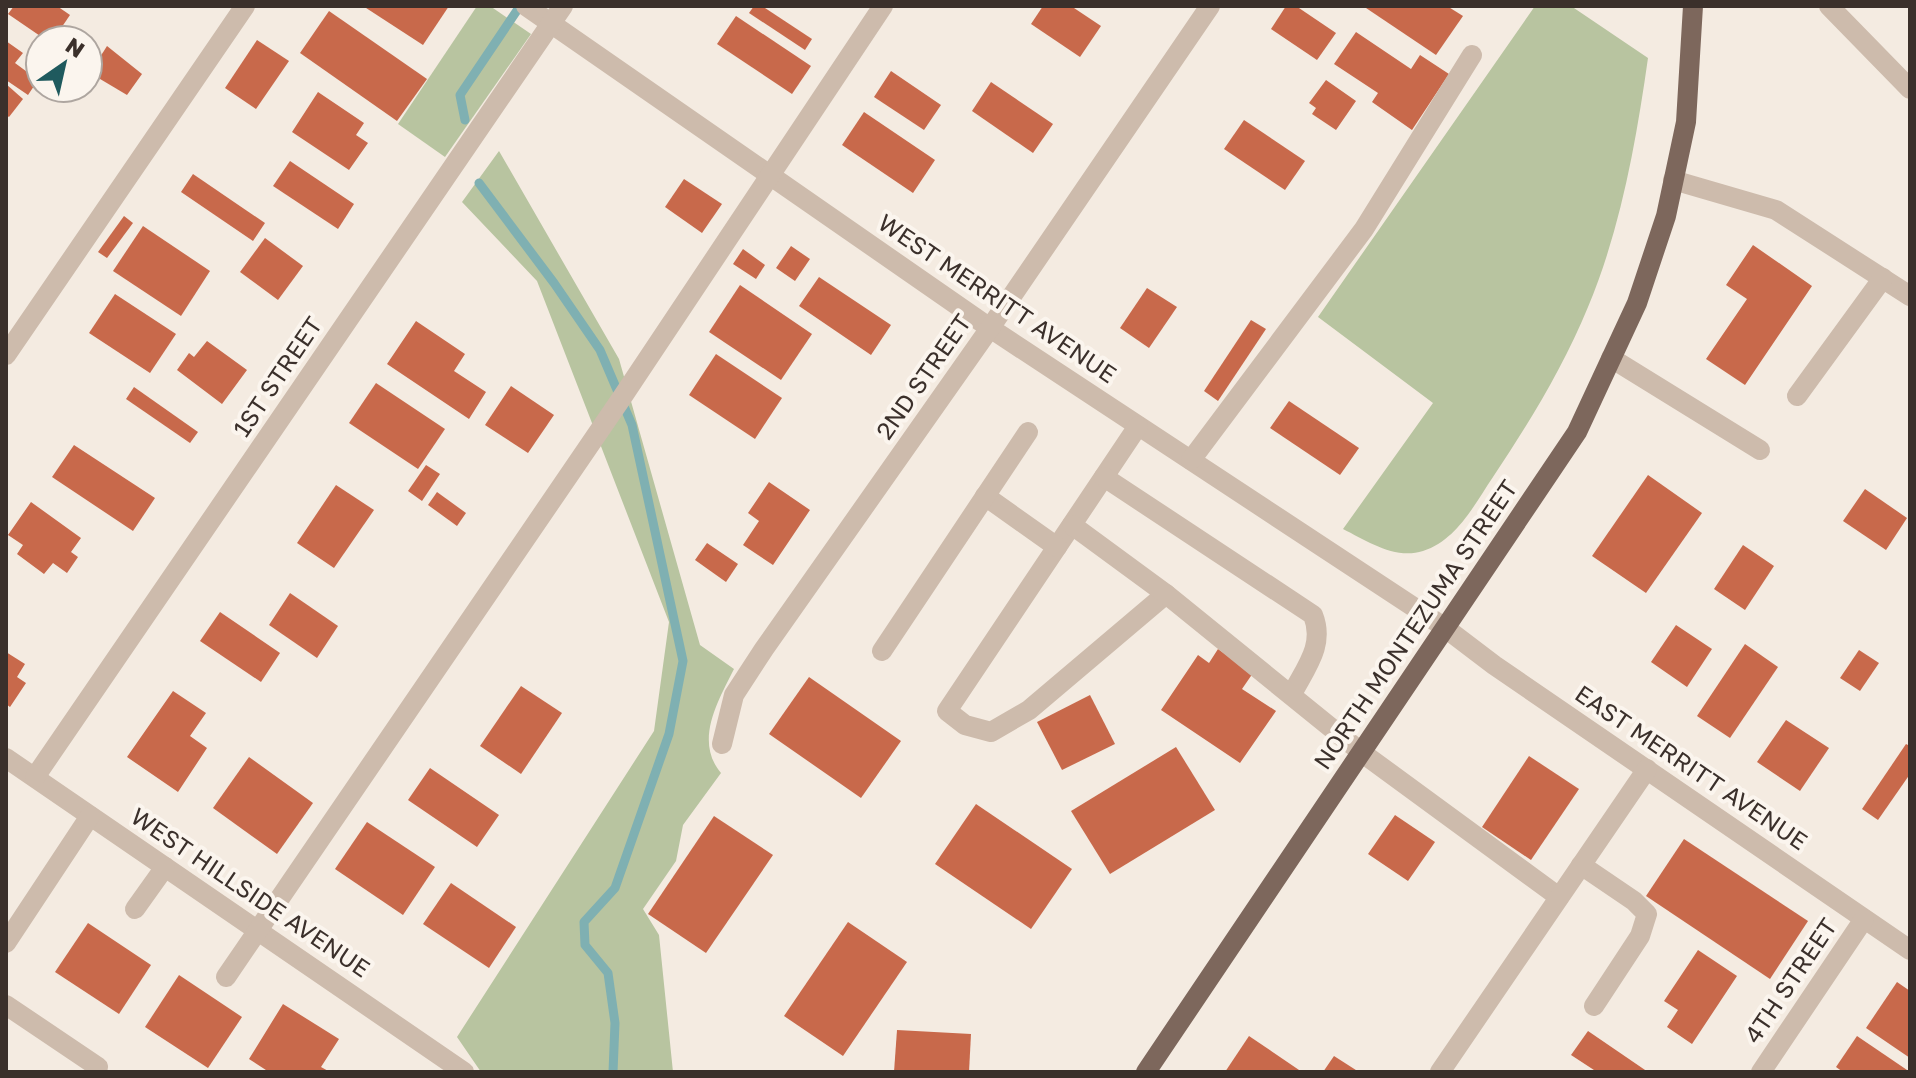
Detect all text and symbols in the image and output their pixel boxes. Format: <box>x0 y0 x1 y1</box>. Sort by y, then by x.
north arrow <box>24 24 104 104</box>
text: N <box>61 31 90 63</box>
street label: WEST MERRITT AVENUE <box>873 207 1122 388</box>
street label: 2ND STREET <box>869 308 976 444</box>
street label: 1ST STREET <box>226 311 328 442</box>
street label: NORTH MONTEZUMA STREET <box>1307 474 1523 774</box>
street label: EAST MERRITT AVENUE <box>1570 678 1813 855</box>
street label: WEST HILLSIDE AVENUE <box>126 801 376 983</box>
street label: 4TH STREET <box>1737 912 1842 1048</box>

